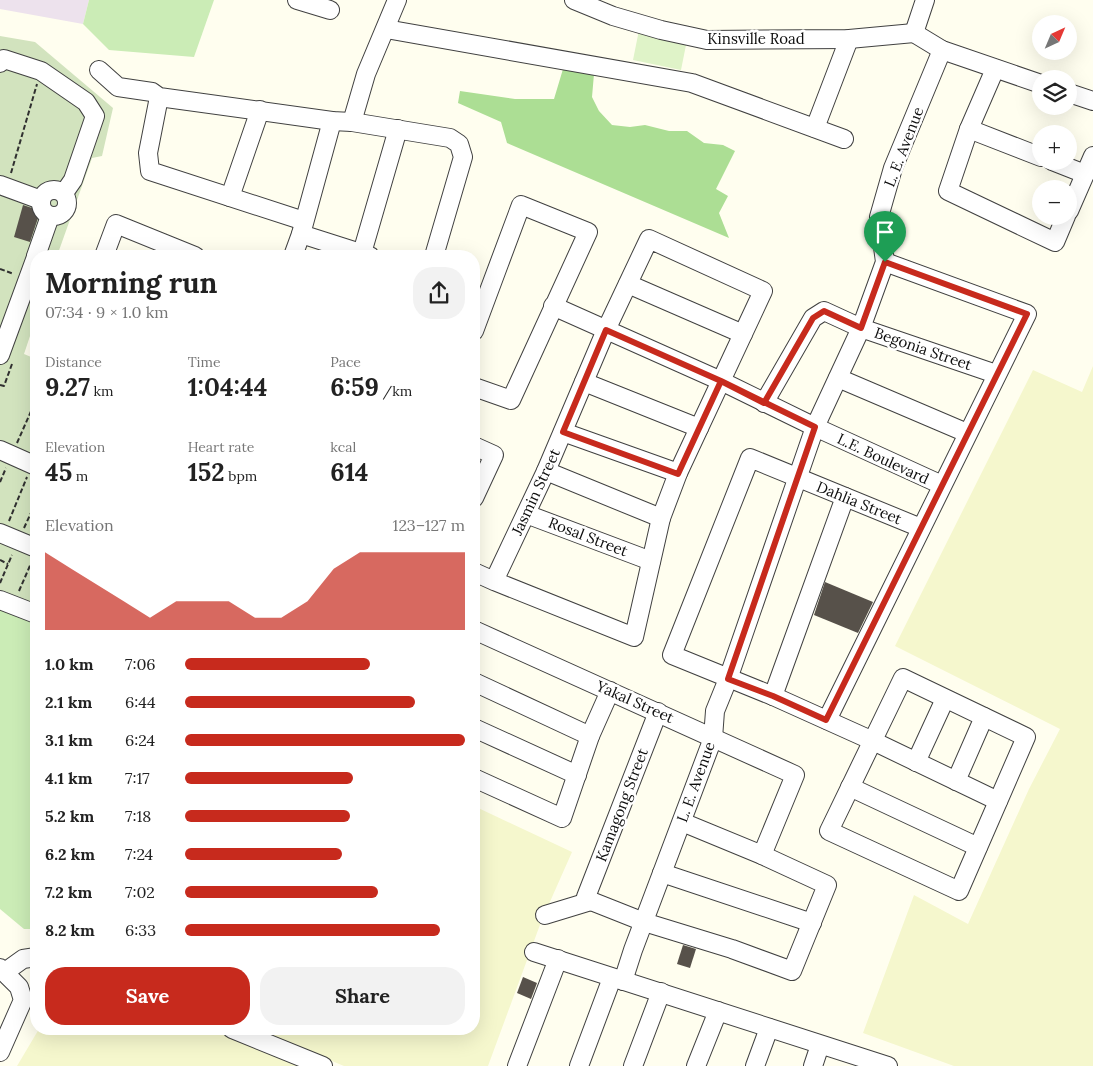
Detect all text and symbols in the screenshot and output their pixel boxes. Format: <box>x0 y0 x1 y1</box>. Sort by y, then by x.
north arrow <box>1032 15 1078 60</box>
map controls <box>1032 15 1077 225</box>
street label: Kinsville Road <box>707 29 805 48</box>
button: layers <box>1032 70 1077 115</box>
street label: L. E. Avenue <box>880 104 927 190</box>
button: + <box>1032 125 1077 170</box>
button: − <box>1032 180 1077 225</box>
pin <box>864 211 906 262</box>
icon: arrive <box>871 218 899 246</box>
text: Morning run <box>45 265 217 301</box>
button: share <box>413 267 465 319</box>
text: 07:34 · 9 × 1.0 km <box>45 302 169 322</box>
street label: Begonia Street <box>872 323 975 374</box>
text: Distance <box>45 353 102 371</box>
text: Time <box>188 353 221 371</box>
text: Pace <box>330 353 361 371</box>
text: 9.27 <box>45 371 90 403</box>
text: 1:04:44 <box>188 371 267 403</box>
text: 6:59 <box>330 371 379 403</box>
text: km <box>90 382 114 400</box>
text: /km <box>379 382 412 400</box>
street label: L.E. Boulevard <box>834 429 932 488</box>
text: Elevation <box>45 438 105 456</box>
text: Heart rate <box>188 438 254 456</box>
text: kcal <box>330 438 356 456</box>
street label: Jasmin Street <box>507 445 564 539</box>
text: 45 <box>45 456 72 488</box>
text: 152 <box>188 456 225 488</box>
text: 614 <box>330 456 369 488</box>
text: m <box>72 467 88 485</box>
text: bpm <box>225 467 257 485</box>
street label: Dahlia Street <box>814 477 905 528</box>
street label: Rosal Street <box>546 513 631 560</box>
text: Elevation <box>45 515 114 535</box>
text: 123–127 m <box>393 515 465 535</box>
text: 1.0 km <box>45 654 94 674</box>
text: 7:06 <box>125 654 156 674</box>
street label: Yakal Street <box>593 676 677 727</box>
text: 2.1 km <box>45 692 92 712</box>
text: 6:44 <box>125 692 156 712</box>
text: 3.1 km <box>45 730 93 750</box>
text: 6:24 <box>125 730 155 750</box>
street label: L. E. Avenue <box>672 739 719 825</box>
street label: Kamagong Street <box>591 745 652 864</box>
text: 4.1 km <box>45 768 92 788</box>
text: 7:17 <box>125 768 150 788</box>
text: 5.2 km <box>45 806 94 826</box>
text: 7:18 <box>125 806 151 826</box>
text: 6.2 km <box>45 844 95 864</box>
text: 7:24 <box>125 844 153 864</box>
text: 7.2 km <box>45 882 92 902</box>
text: 7:02 <box>125 882 155 902</box>
text: 8.2 km <box>45 920 95 940</box>
text: 6:33 <box>125 920 156 940</box>
button: Save <box>45 967 250 1025</box>
button: Share <box>260 967 465 1025</box>

